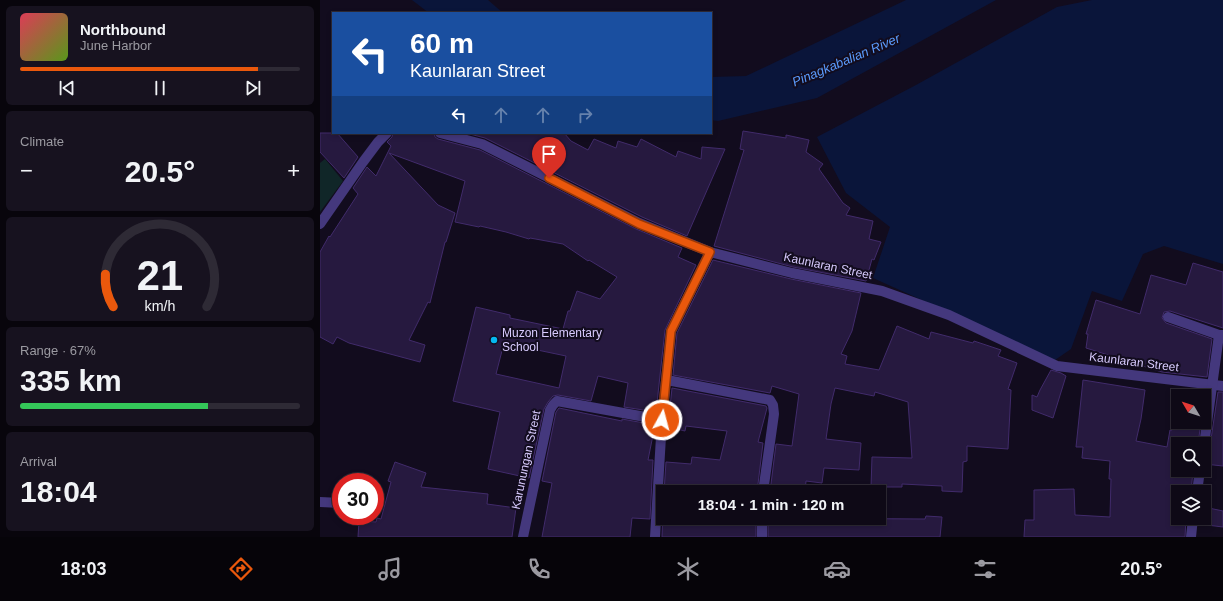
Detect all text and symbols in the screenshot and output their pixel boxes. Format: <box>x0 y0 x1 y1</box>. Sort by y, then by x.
text: Northbound <box>80 21 166 38</box>
icon: left <box>344 28 396 80</box>
text: 60 m <box>410 28 474 59</box>
water label: Pinagkabalian River <box>790 30 903 89</box>
text: June Harbor <box>80 38 152 53</box>
text: Kaunlaran Street <box>410 61 545 81</box>
icon: previous <box>56 77 78 99</box>
icon: pause <box>149 77 171 99</box>
icon: next <box>242 77 264 99</box>
icon: left <box>448 104 470 126</box>
icon: ahead <box>490 104 512 126</box>
icon: ahead <box>532 104 554 126</box>
icon: right <box>574 104 596 126</box>
text: Climate <box>20 134 64 149</box>
pin <box>532 137 566 178</box>
icon: arrive <box>538 143 560 165</box>
text: 20.5° <box>125 155 195 188</box>
text: − <box>20 158 33 183</box>
text: + <box>287 158 300 183</box>
street label: Kaunlaran Street <box>782 250 874 282</box>
text: 21 <box>137 251 183 298</box>
text: km/h <box>145 297 176 313</box>
place label: Muzon Elementary School <box>502 326 602 354</box>
marker: Muzon Elementary School <box>489 335 499 345</box>
text: Range · 67% <box>20 343 96 358</box>
street label: Kaunlaran Street <box>1088 350 1180 375</box>
text: 335 km <box>20 364 122 397</box>
north arrow <box>1171 389 1211 429</box>
map controls <box>1171 389 1211 525</box>
position arrow <box>641 399 683 441</box>
street label: Karunungan Street <box>509 409 543 511</box>
button: search <box>1171 437 1211 477</box>
text: Arrival <box>20 454 57 469</box>
speed limit sign: 30 <box>332 473 384 525</box>
text: 18:04 <box>20 475 97 508</box>
button: layers <box>1171 485 1211 525</box>
text: 18:04 · 1 min · 120 m <box>698 496 844 513</box>
icon: directions <box>227 555 255 583</box>
icon: music <box>376 555 404 583</box>
icon: phone <box>525 555 553 583</box>
icon: climate <box>674 555 702 583</box>
icon: car <box>823 555 851 583</box>
icon: filters <box>971 555 999 583</box>
text: 18:03 <box>60 559 106 579</box>
text: 20.5° <box>1120 559 1162 579</box>

